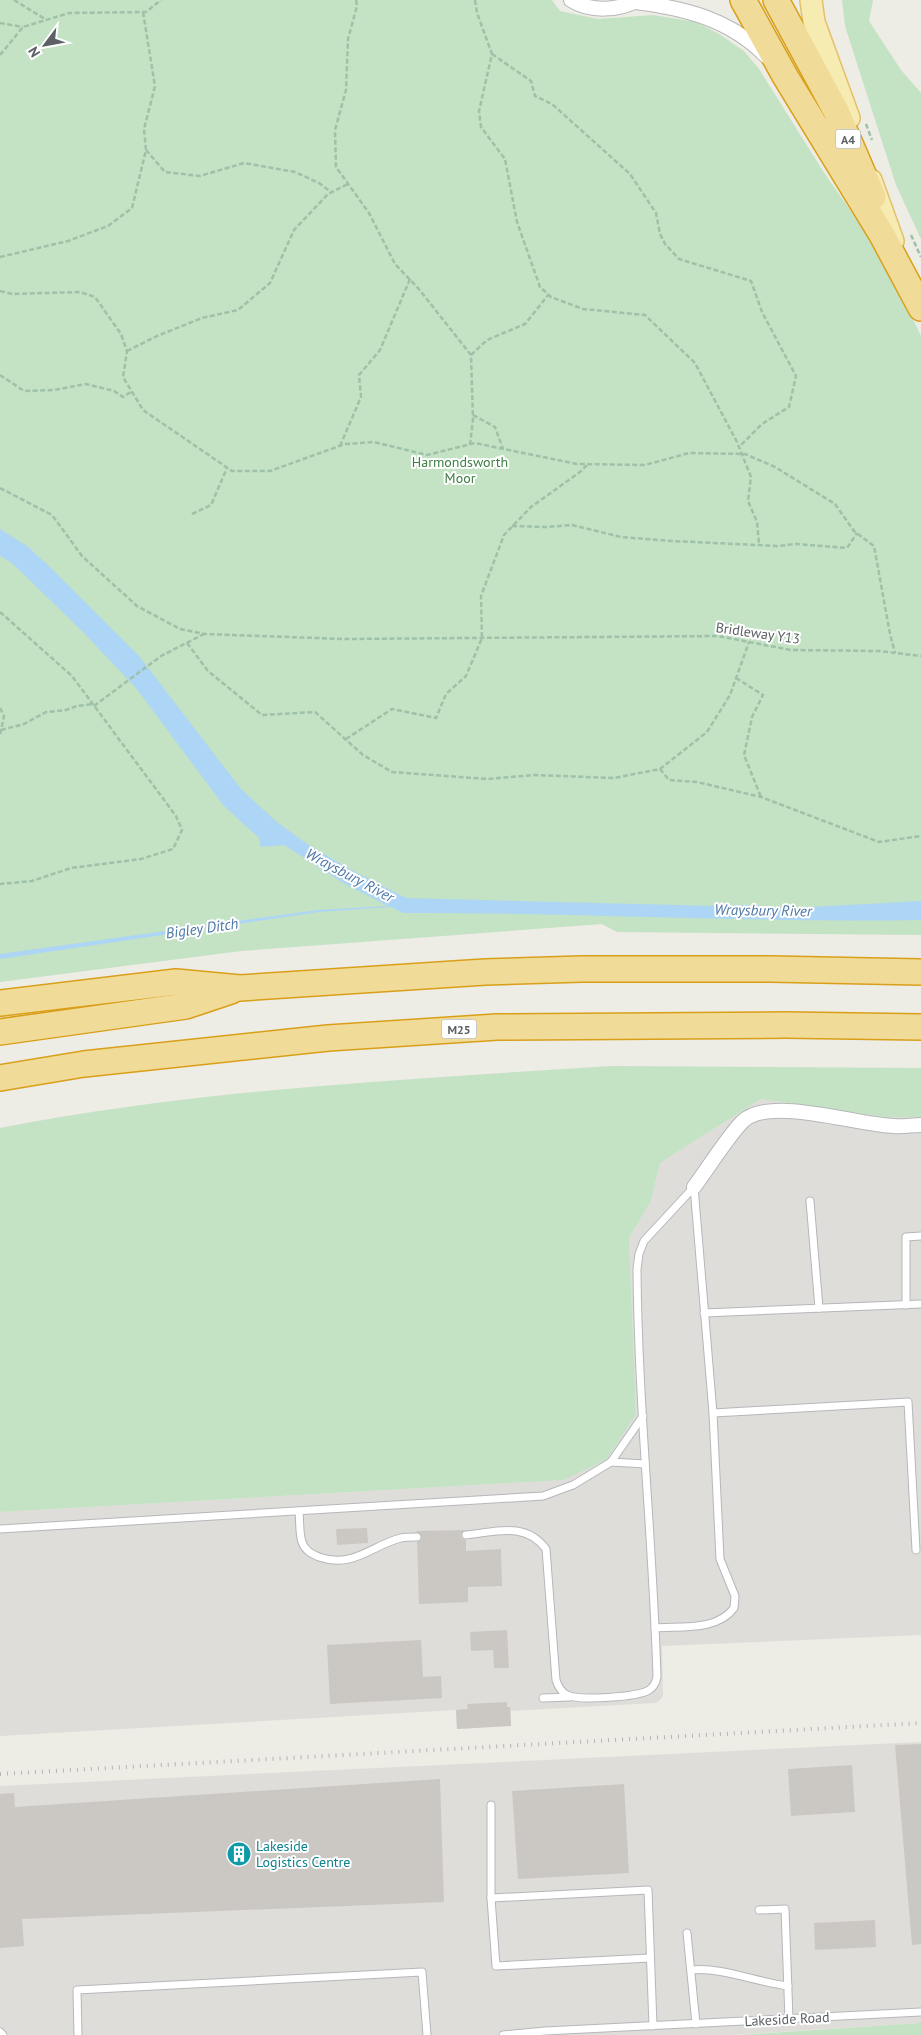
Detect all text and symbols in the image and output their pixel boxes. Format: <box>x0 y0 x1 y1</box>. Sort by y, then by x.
north arrow <box>20 20 70 70</box>
text: N <box>24 43 44 61</box>
road number: A4 <box>836 130 860 148</box>
park label: Harmondsworth Moor <box>412 453 508 487</box>
street label: Bridleway Y13 <box>715 618 801 648</box>
water label: Wraysbury River <box>303 844 398 907</box>
water label: Wraysbury River <box>714 900 813 920</box>
water label: Bigley Ditch <box>164 913 240 942</box>
road number: M25 <box>442 1020 476 1038</box>
place label: Lakeside Logistics Centre <box>256 1837 350 1871</box>
building icon: Lakeside Logistics Centre <box>226 1841 252 1867</box>
street label: Lakeside Road <box>744 2008 830 2030</box>

